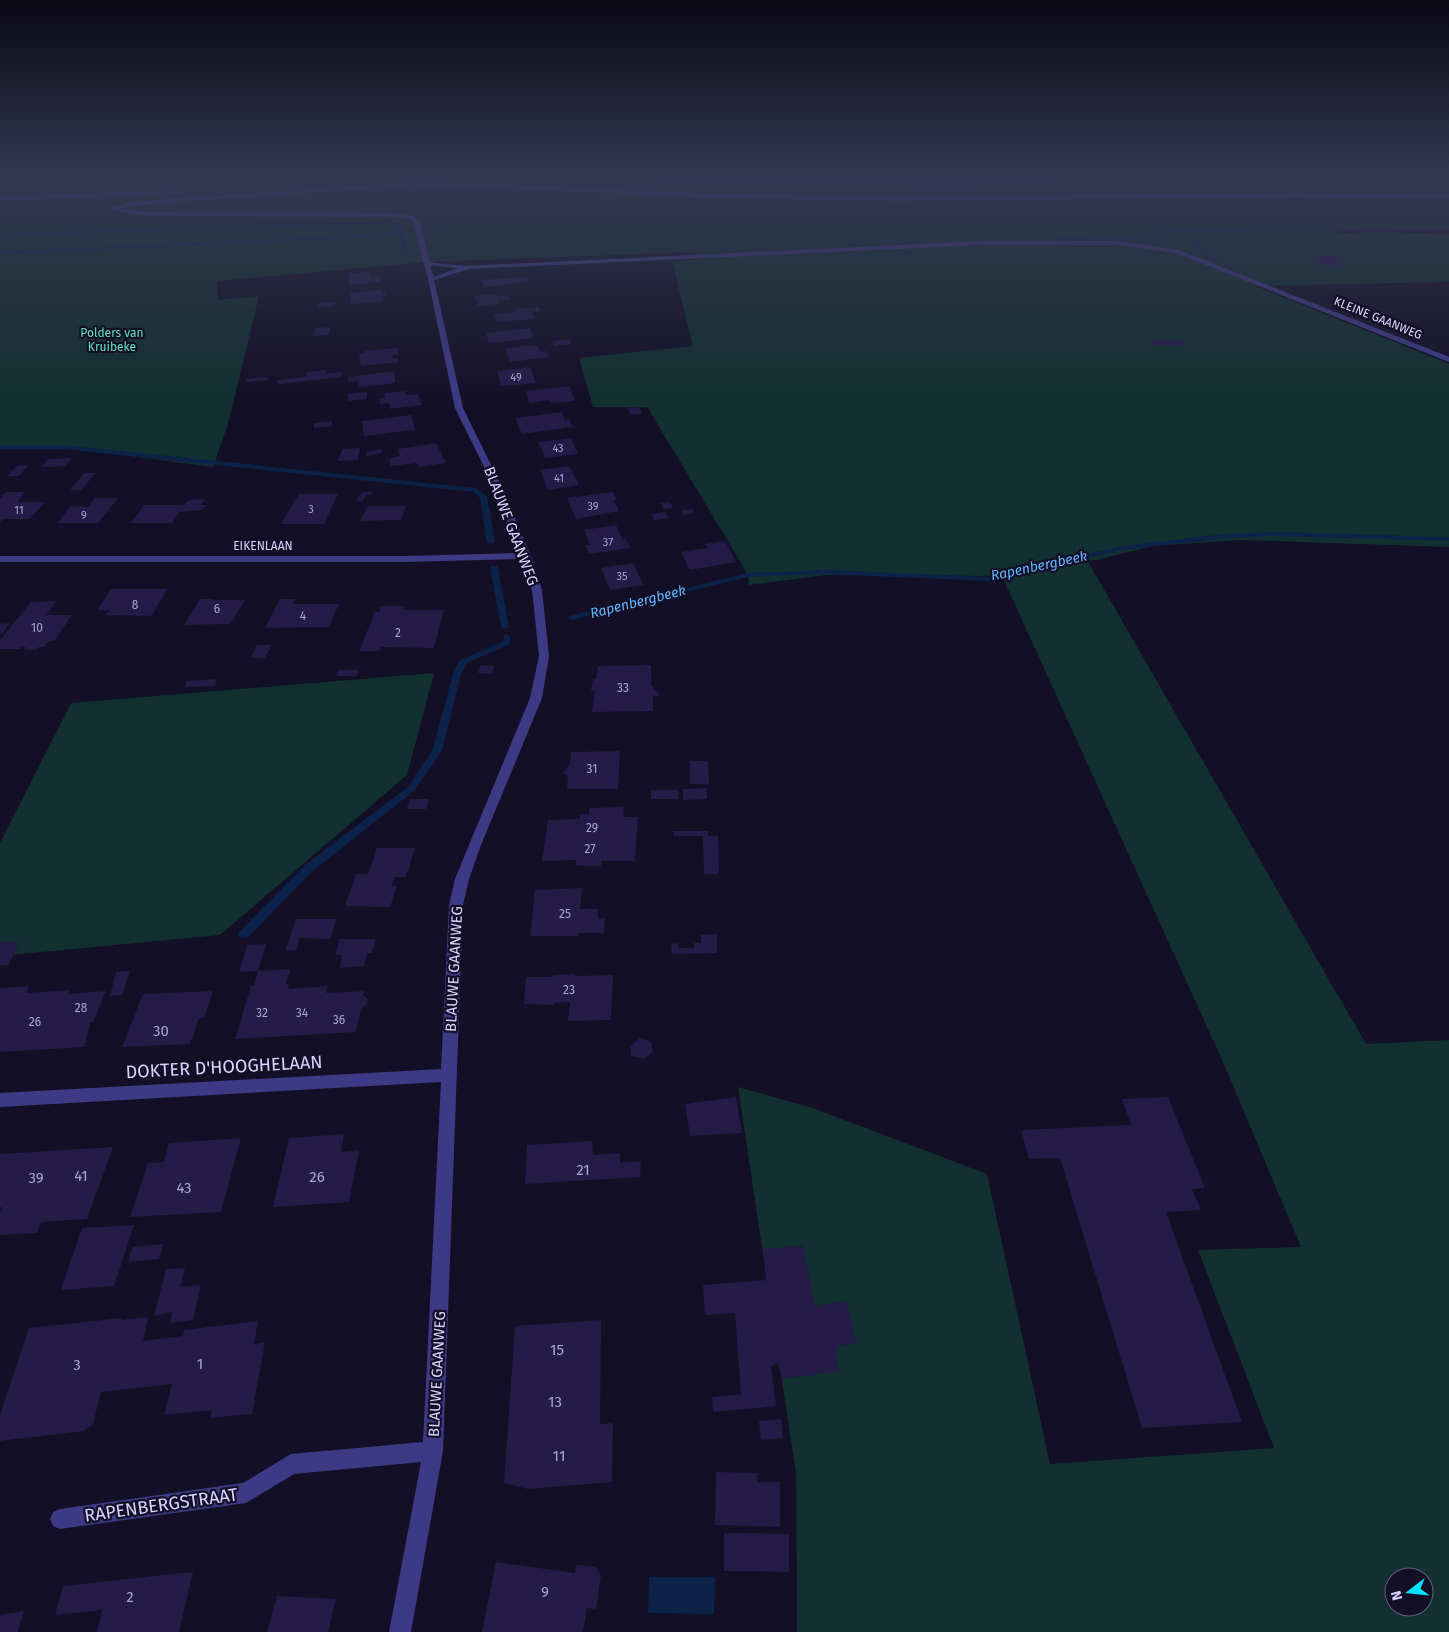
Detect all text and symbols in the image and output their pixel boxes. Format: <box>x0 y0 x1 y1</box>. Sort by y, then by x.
street label: KLEINE GAANWEG <box>1332 294 1424 342</box>
park label: Polders van Kruibeke <box>80 326 144 354</box>
house number: 49 <box>510 371 522 384</box>
house number: 43 <box>552 442 564 455</box>
street label: BLAUWE GAANWEG <box>480 464 542 588</box>
house number: 41 <box>554 472 564 485</box>
house number: 39 <box>587 500 599 513</box>
house number: 3 <box>308 503 314 516</box>
house number: 11 <box>14 504 24 517</box>
house number: 9 <box>81 509 87 522</box>
house number: 37 <box>603 536 613 549</box>
street label: EIKENLAAN <box>233 539 293 553</box>
water label: Rapenbergbeek <box>989 547 1089 585</box>
house number: 35 <box>617 570 628 583</box>
water label: Rapenbergbeek <box>588 582 688 622</box>
house number: 8 <box>132 598 139 612</box>
house number: 6 <box>214 602 220 616</box>
house number: 4 <box>300 609 307 623</box>
house number: 10 <box>31 621 43 635</box>
house number: 2 <box>395 626 401 640</box>
house number: 33 <box>617 681 629 695</box>
house number: 31 <box>587 762 597 776</box>
house number: 29 <box>586 821 598 835</box>
house number: 27 <box>584 842 596 856</box>
street label: BLAUWE GAANWEG <box>442 906 466 1032</box>
house number: 25 <box>559 907 571 921</box>
house number: 23 <box>563 983 575 997</box>
house number: 28 <box>75 1001 88 1015</box>
house number: 32 <box>256 1006 268 1020</box>
house number: 34 <box>296 1006 309 1020</box>
house number: 36 <box>333 1013 345 1027</box>
house number: 26 <box>29 1015 41 1029</box>
house number: 30 <box>153 1022 169 1040</box>
street label: DOKTER D'HOOGHELAAN <box>125 1051 323 1083</box>
house number: 21 <box>576 1161 590 1179</box>
house number: 41 <box>74 1167 88 1185</box>
house number: 26 <box>309 1168 325 1186</box>
house number: 39 <box>28 1169 44 1187</box>
house number: 43 <box>176 1179 192 1197</box>
street label: BLAUWE GAANWEG <box>425 1311 449 1437</box>
house number: 15 <box>550 1341 564 1359</box>
house number: 1 <box>197 1355 203 1373</box>
house number: 3 <box>73 1356 81 1374</box>
house number: 13 <box>548 1393 562 1411</box>
house number: 11 <box>553 1447 565 1465</box>
street label: RAPENBERGSTRAAT <box>83 1483 240 1527</box>
north arrow <box>1384 1567 1434 1617</box>
house number: 9 <box>541 1583 549 1601</box>
house number: 2 <box>126 1588 134 1606</box>
text: N <box>1388 1589 1406 1602</box>

